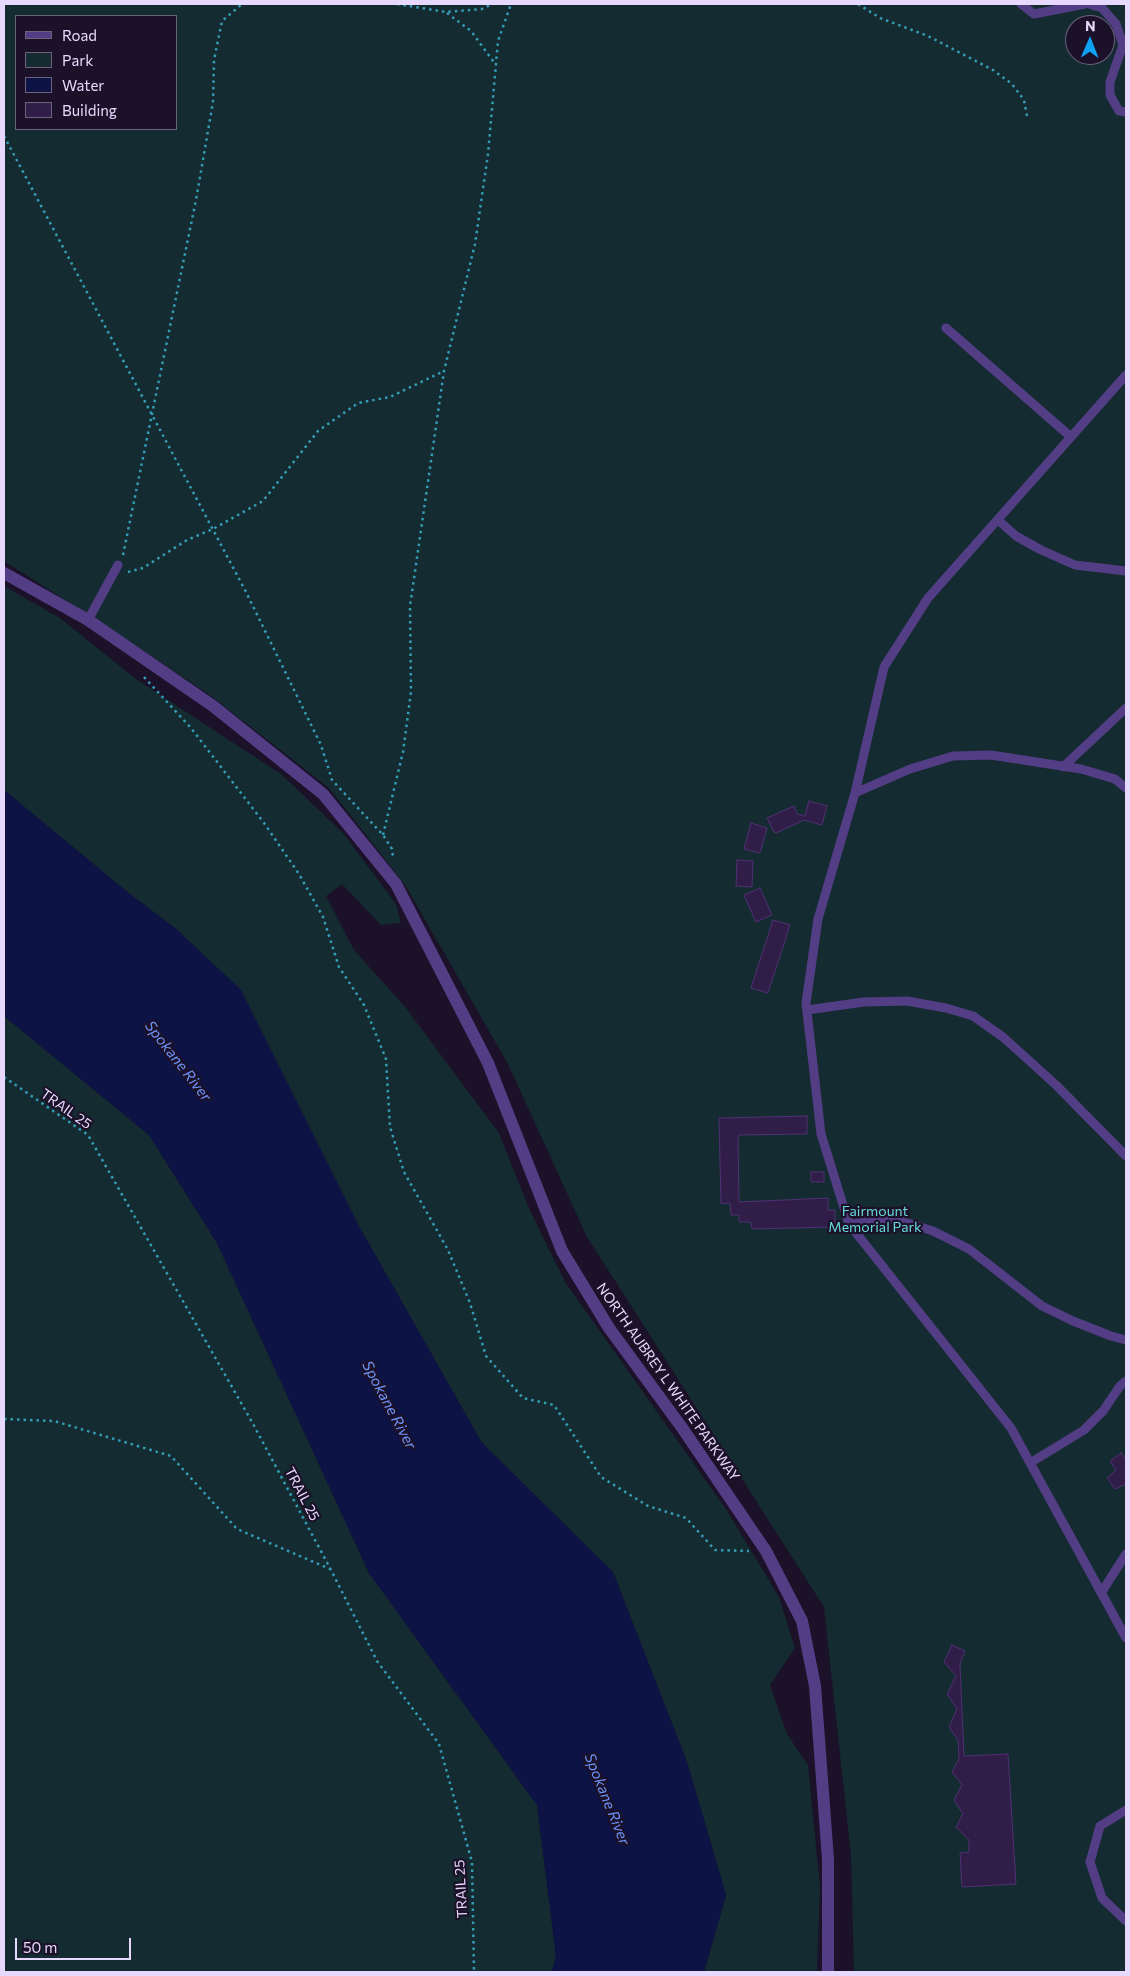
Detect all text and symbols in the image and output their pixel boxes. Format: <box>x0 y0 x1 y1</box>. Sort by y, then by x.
legend <box>15 15 178 130</box>
north arrow <box>1065 15 1115 65</box>
text: N <box>1085 17 1096 34</box>
text: Road <box>62 26 97 44</box>
text: Park <box>62 51 93 69</box>
text: Water <box>62 76 104 94</box>
text: Building <box>62 101 117 119</box>
water label: Spokane River <box>141 1017 215 1105</box>
street label: TRAIL 25 <box>37 1085 95 1133</box>
park label: Fairmount Memorial Park <box>828 1203 922 1236</box>
street label: NORTH AUBREY L WHITE PARKWAY <box>593 1280 743 1484</box>
water label: Spokane River <box>358 1358 420 1452</box>
street label: TRAIL 25 <box>281 1464 323 1524</box>
water label: Spokane River <box>580 1751 634 1847</box>
street label: TRAIL 25 <box>451 1859 471 1919</box>
scale bar <box>18 1928 134 1960</box>
text: 50 m <box>23 1938 57 1956</box>

